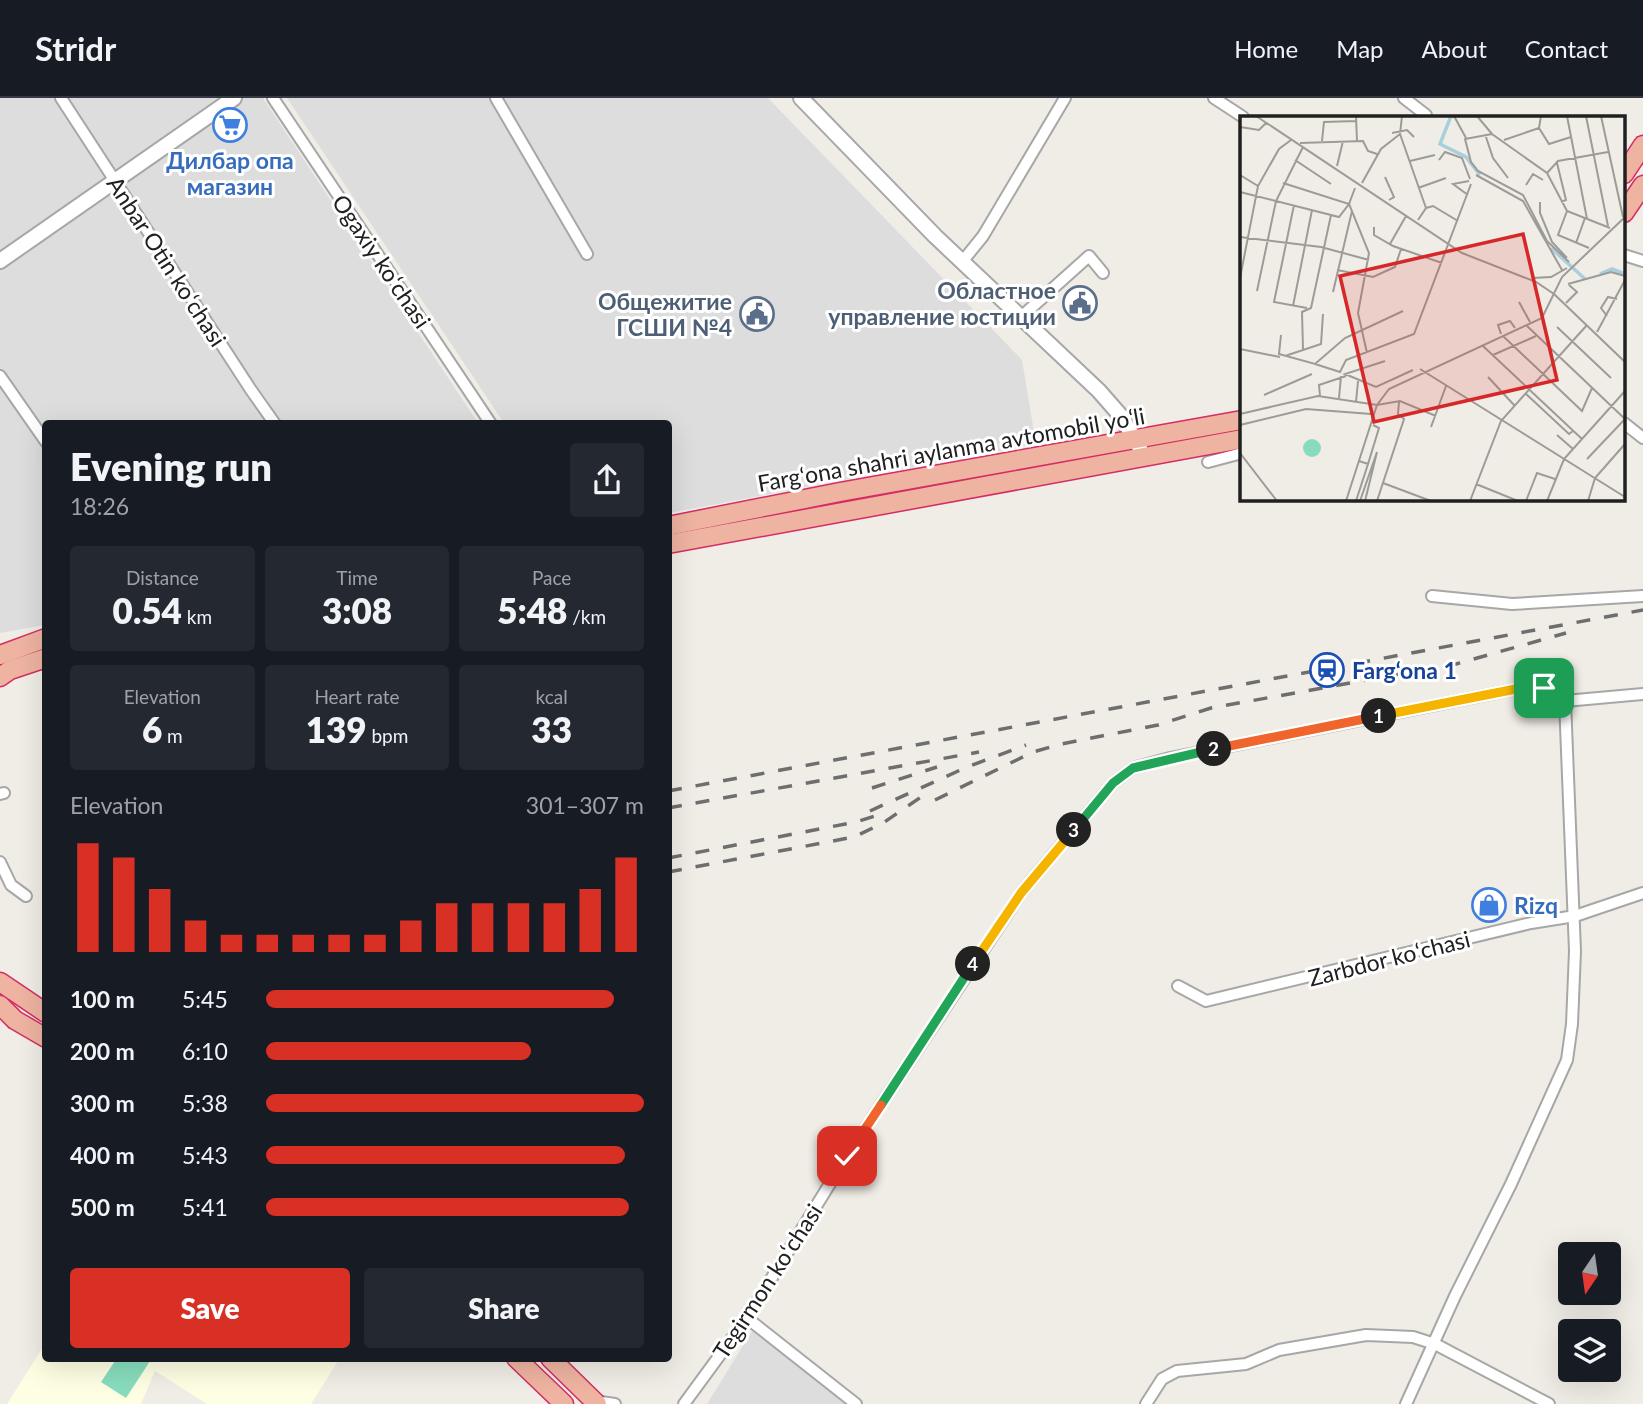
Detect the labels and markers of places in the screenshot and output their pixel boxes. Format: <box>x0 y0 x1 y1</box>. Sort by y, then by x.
supermarket icon: Дилбар опа магазин <box>211 106 249 144</box>
place label: Дилбар опа магазин <box>166 146 294 200</box>
place label: Областное управление юстиции <box>828 276 1056 330</box>
public building icon: Областное управление юстиции <box>1061 284 1099 322</box>
place label: Общежитие ГСШИ №4 <box>598 287 732 341</box>
public building icon: Общежитие ГСШИ №4 <box>738 295 776 333</box>
station icon: Farg‘ona 1 <box>1308 651 1346 689</box>
place label: Farg‘ona 1 <box>1352 656 1457 684</box>
pin <box>1514 658 1574 718</box>
pin: 1 <box>1362 698 1396 734</box>
pin: 2 <box>1196 732 1232 766</box>
pin: 3 <box>1056 812 1092 848</box>
shop icon: Rizq <box>1470 886 1508 924</box>
place label: Rizq <box>1514 891 1558 919</box>
pin: 4 <box>956 946 990 982</box>
pin <box>817 1126 877 1186</box>

